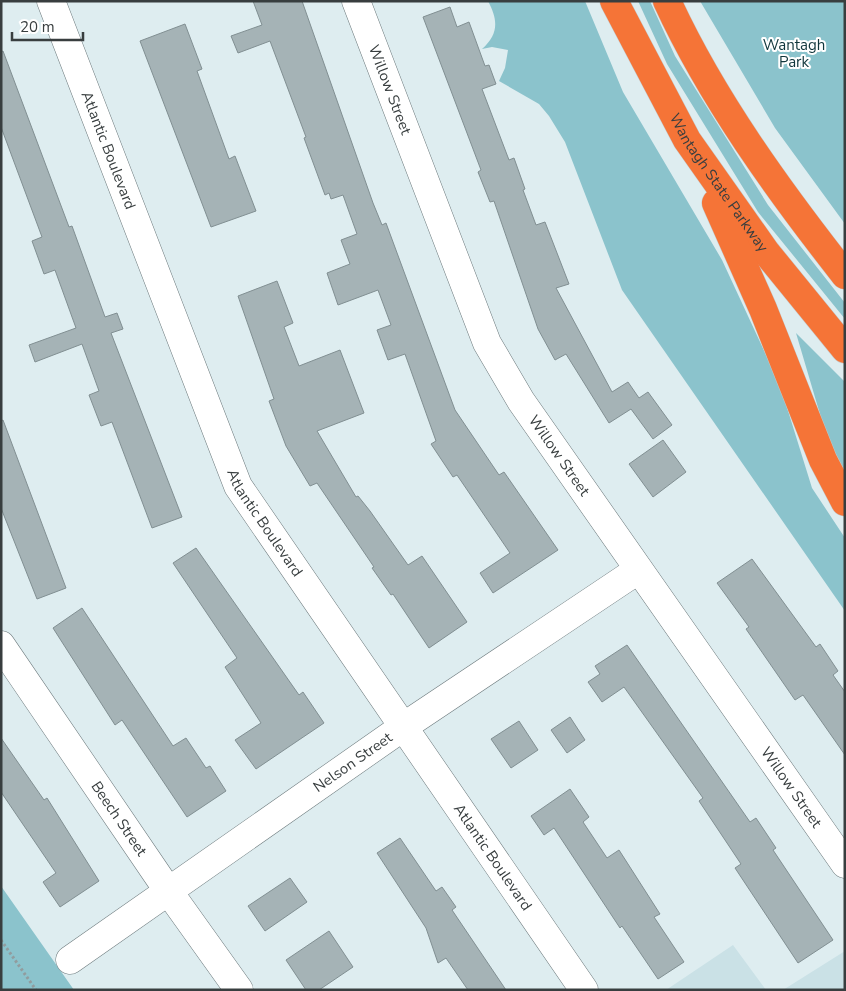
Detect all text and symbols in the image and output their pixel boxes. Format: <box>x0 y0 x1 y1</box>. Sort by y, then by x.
scale bar <box>12 10 84 42</box>
text: 20 m <box>20 17 55 37</box>
park label: Wantagh Park <box>763 35 825 72</box>
street label: Willow Street <box>364 42 416 138</box>
street label: Atlantic Boulevard <box>77 88 140 212</box>
street label: Wantagh State Parkway <box>665 110 773 256</box>
street label: Willow Street <box>524 411 595 501</box>
street label: Atlantic Boulevard <box>222 466 307 581</box>
street label: Nelson Street <box>309 727 397 797</box>
street label: Willow Street <box>756 743 827 832</box>
street label: Beech Street <box>87 777 152 861</box>
street label: Atlantic Boulevard <box>449 800 536 914</box>

